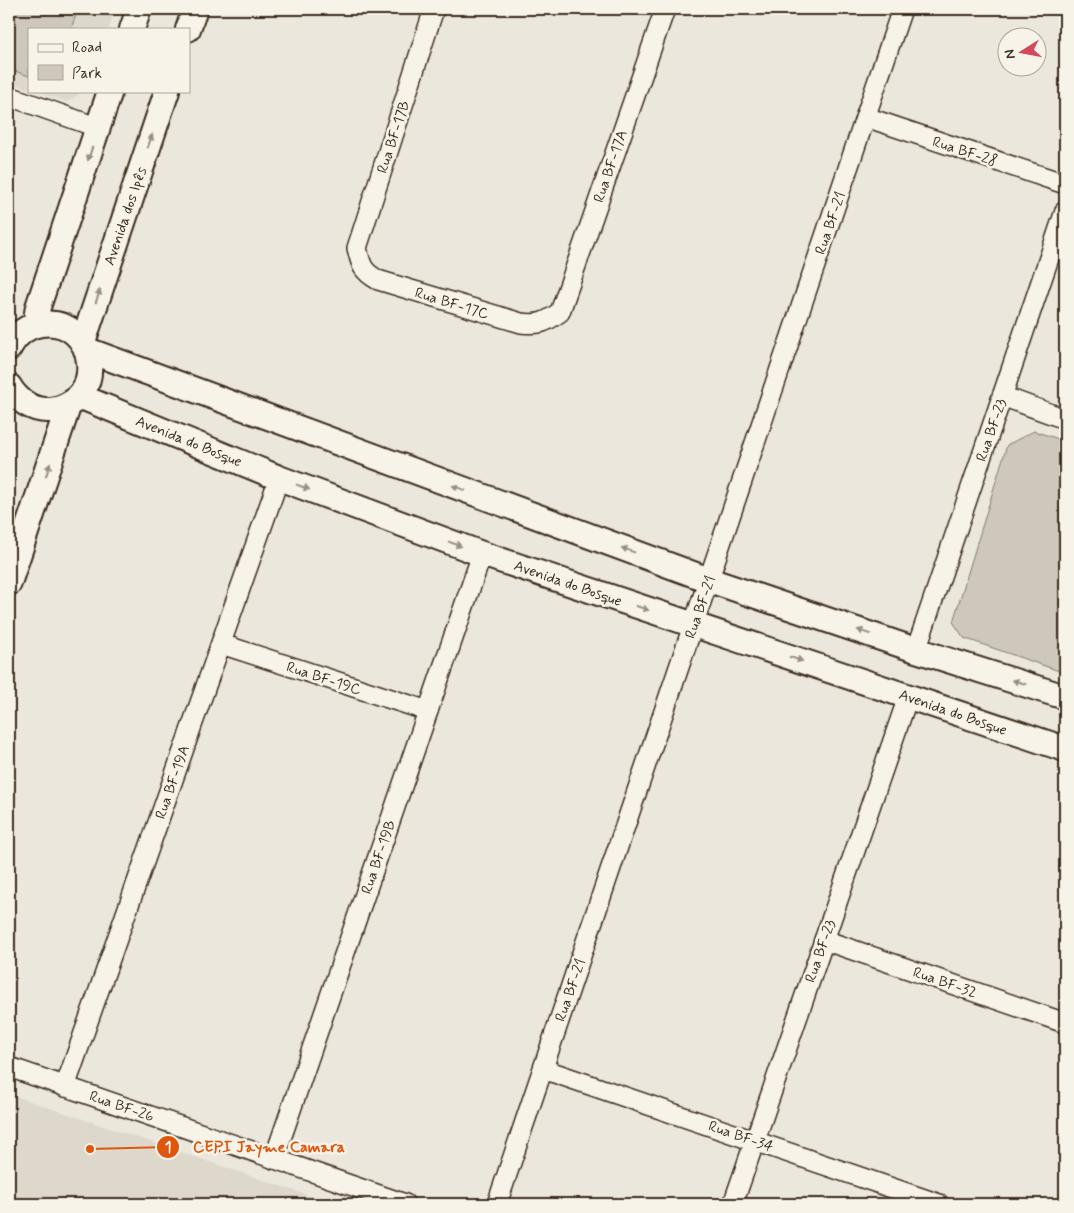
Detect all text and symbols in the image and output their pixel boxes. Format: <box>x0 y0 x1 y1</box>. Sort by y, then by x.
legend <box>28 28 190 92</box>
north arrow <box>996 28 1046 78</box>
text: Road <box>72 38 102 58</box>
text: N <box>1000 48 1020 61</box>
text: Park <box>72 64 102 84</box>
street label: Rua BF-17B <box>373 98 415 176</box>
street label: Rua BF-17A <box>589 127 633 205</box>
street label: Rua BF-28 <box>930 132 1000 172</box>
one-way arrow <box>147 134 154 149</box>
one-way arrow <box>86 147 94 162</box>
street label: Avenida dos Ipês <box>100 164 152 268</box>
street label: Rua BF-21 <box>811 189 851 257</box>
street label: Rua BF-17C <box>412 283 492 325</box>
one-way arrow <box>95 288 103 303</box>
street label: Rua BF-23 <box>972 396 1012 464</box>
street label: Avenida do Bosque <box>132 411 245 472</box>
one-way arrow <box>45 462 52 477</box>
one-way arrow <box>296 483 311 491</box>
one-way arrow <box>451 484 466 492</box>
one-way arrow <box>448 540 463 548</box>
one-way arrow <box>620 546 635 554</box>
street label: Avenida do Bosque <box>511 556 625 612</box>
street label: Rua BF-21 <box>681 573 721 641</box>
one-way arrow <box>635 604 650 612</box>
one-way arrow <box>856 628 871 636</box>
one-way arrow <box>789 656 804 664</box>
street label: Rua BF-19C <box>284 657 364 701</box>
one-way arrow <box>1011 678 1026 686</box>
street label: Avenida do Bosque <box>896 685 1010 741</box>
street label: Rua BF-19A <box>151 743 195 822</box>
street label: Rua BF-19B <box>357 818 401 897</box>
street label: Rua BF-23 <box>801 917 841 985</box>
street label: Rua BF-21 <box>551 956 591 1024</box>
street label: Rua BF-32 <box>910 963 979 1003</box>
street label: Rua BF-26 <box>87 1087 157 1127</box>
street label: Rua BF-34 <box>706 1117 776 1157</box>
callout: CEPI Jayme Camara <box>155 1131 357 1162</box>
text: CEPI Jayme Camara <box>193 1137 345 1158</box>
text: 1 <box>165 1138 171 1158</box>

